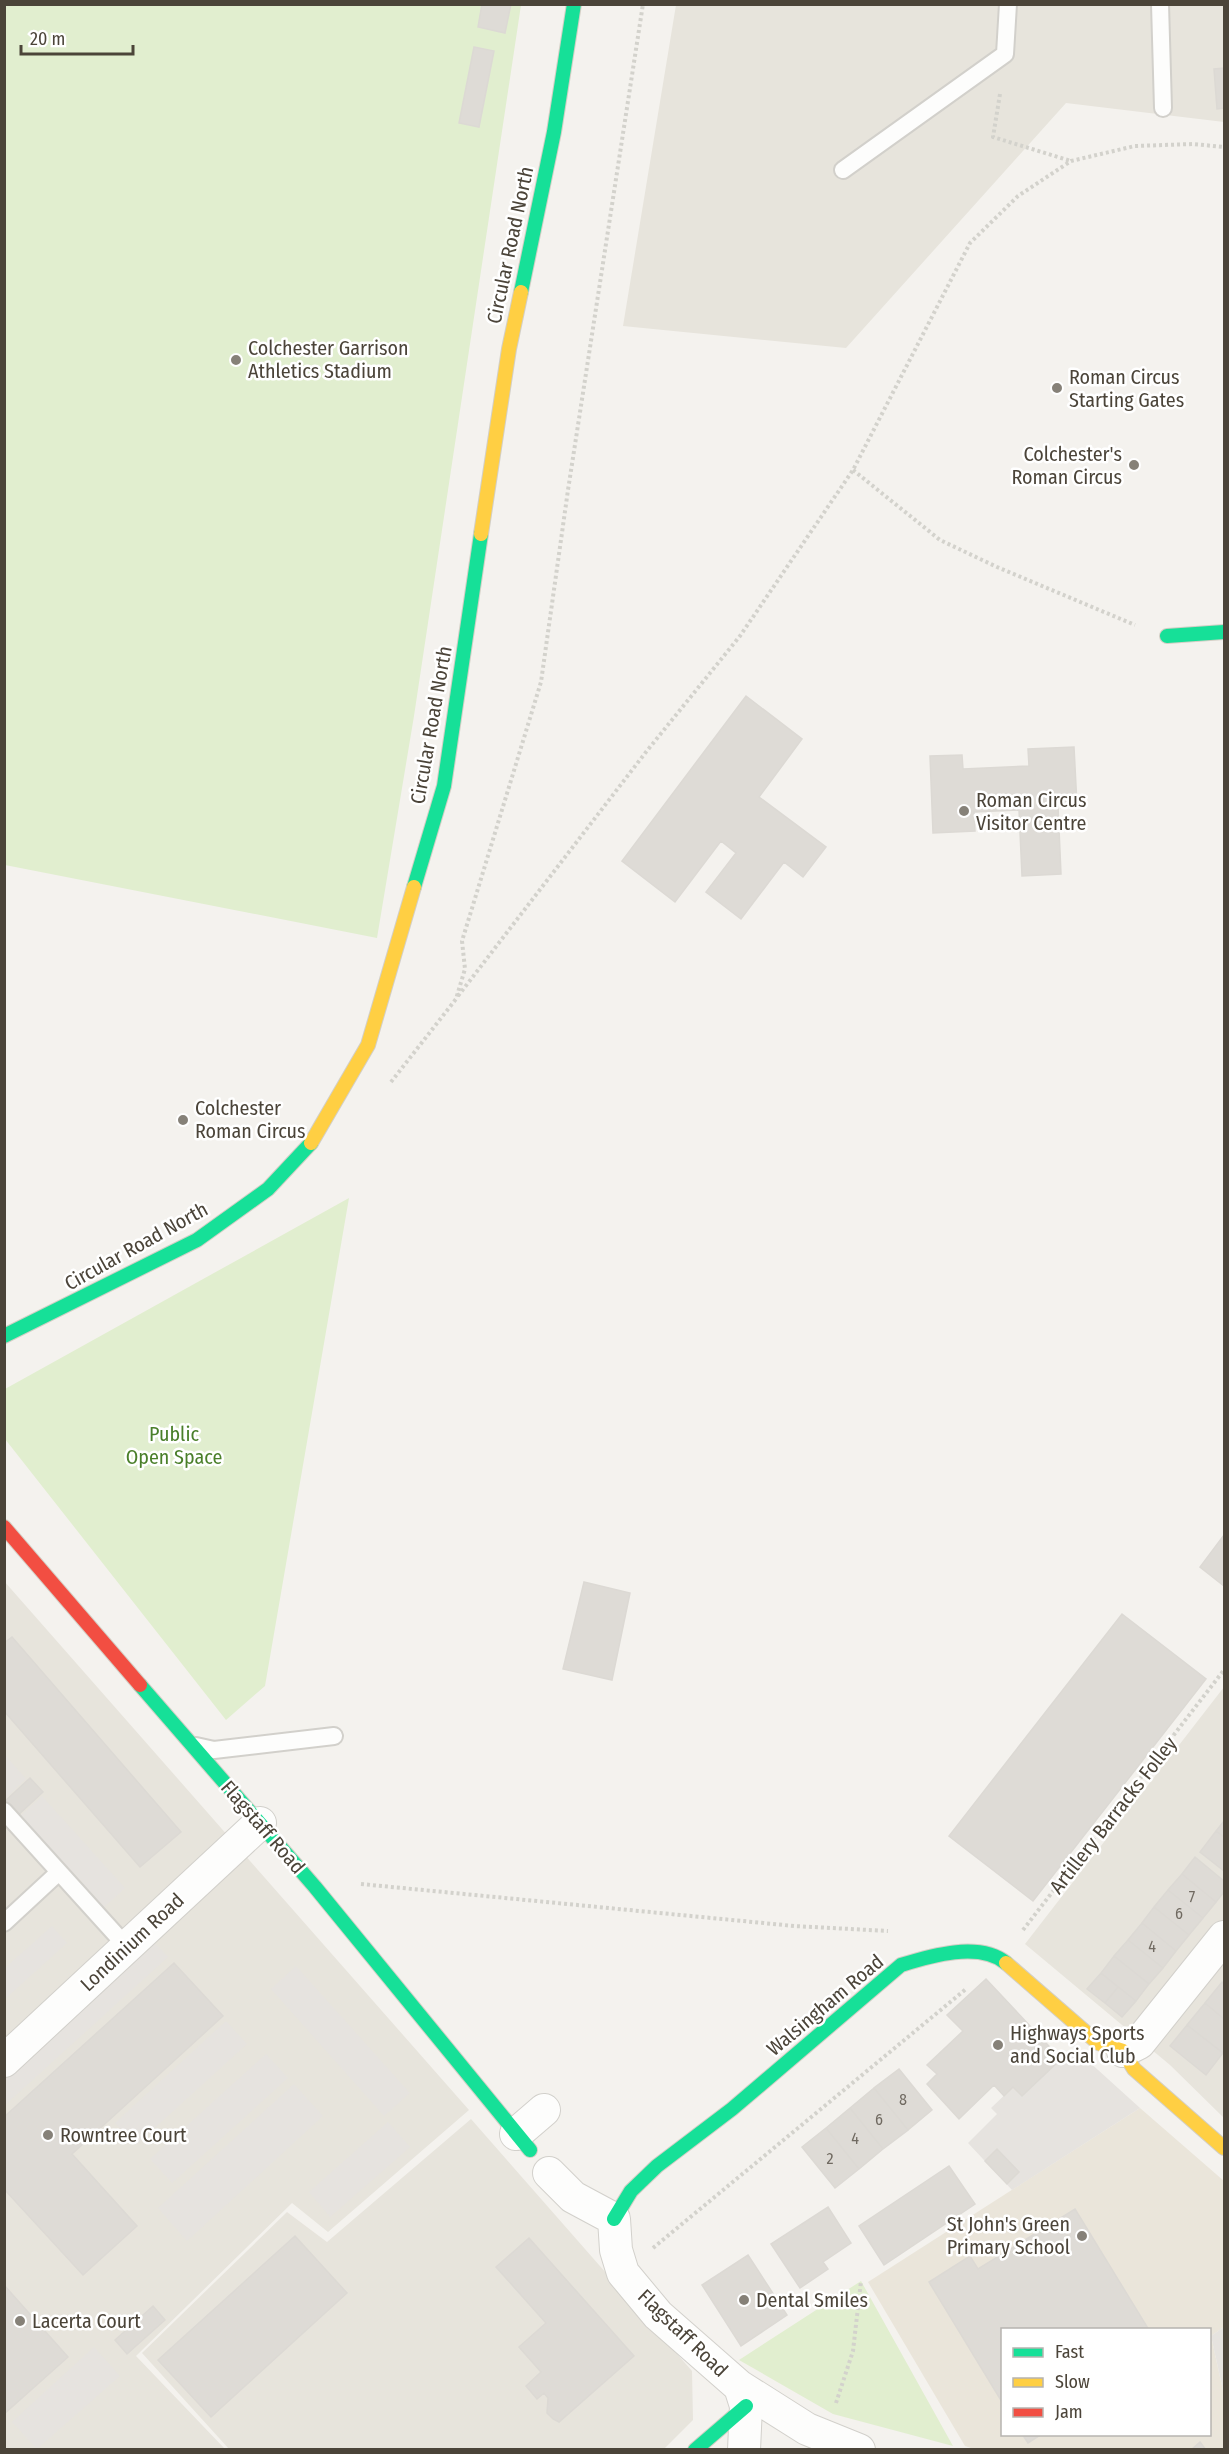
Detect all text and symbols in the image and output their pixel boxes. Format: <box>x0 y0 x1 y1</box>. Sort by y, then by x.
scale bar <box>21 18 134 56</box>
text: 20 m <box>30 28 65 50</box>
street label: Circular Road North <box>482 164 538 326</box>
place label: Colchester Garrison Athletics Stadium <box>248 336 409 383</box>
marker: Colchester Garrison Athletics Stadium <box>229 353 243 367</box>
place label: Roman Circus Starting Gates <box>1069 365 1184 412</box>
marker: Roman Circus Starting Gates <box>1050 381 1064 395</box>
place label: Colchester's Roman Circus <box>1011 442 1122 489</box>
marker: Colchester's Roman Circus <box>1127 458 1141 472</box>
street label: Circular Road North <box>405 644 457 806</box>
place label: Roman Circus Visitor Centre <box>976 788 1087 835</box>
marker: Roman Circus Visitor Centre <box>957 804 971 818</box>
place label: Colchester Roman Circus <box>195 1096 306 1143</box>
marker: Colchester Roman Circus <box>176 1113 190 1127</box>
street label: Circular Road North <box>60 1197 212 1295</box>
park label: Public Open Space <box>126 1422 222 1469</box>
street label: Artillery Barracks Folley <box>1044 1732 1182 1898</box>
street label: Flagstaff Road <box>216 1775 310 1879</box>
house number: 7 <box>1189 1887 1196 1906</box>
street label: Londinium Road <box>75 1888 189 1996</box>
house number: 6 <box>1175 1904 1183 1923</box>
house number: 4 <box>1148 1937 1156 1956</box>
street label: Walsingham Road <box>762 1949 888 2061</box>
place label: Highways Sports and Social Club <box>1010 2021 1145 2068</box>
marker: Highways Sports and Social Club <box>991 2038 1005 2052</box>
house number: 8 <box>899 2090 907 2109</box>
house number: 6 <box>875 2110 883 2129</box>
place label: Rowntree Court <box>60 2123 187 2147</box>
marker: Rowntree Court <box>41 2128 55 2142</box>
house number: 4 <box>851 2129 859 2148</box>
house number: 2 <box>826 2149 834 2168</box>
place label: St John's Green Primary School <box>947 2212 1070 2259</box>
marker: St John's Green Primary School <box>1075 2229 1089 2243</box>
street label: Flagstaff Road <box>633 2284 733 2382</box>
place label: Dental Smiles <box>756 2288 868 2312</box>
marker: Dental Smiles <box>737 2293 751 2307</box>
place label: Lacerta Court <box>32 2309 141 2333</box>
marker: Lacerta Court <box>13 2314 27 2328</box>
legend <box>1001 2328 1211 2436</box>
text: Fast <box>1055 2341 1084 2363</box>
text: Slow <box>1055 2371 1090 2393</box>
text: Jam <box>1055 2401 1083 2423</box>

